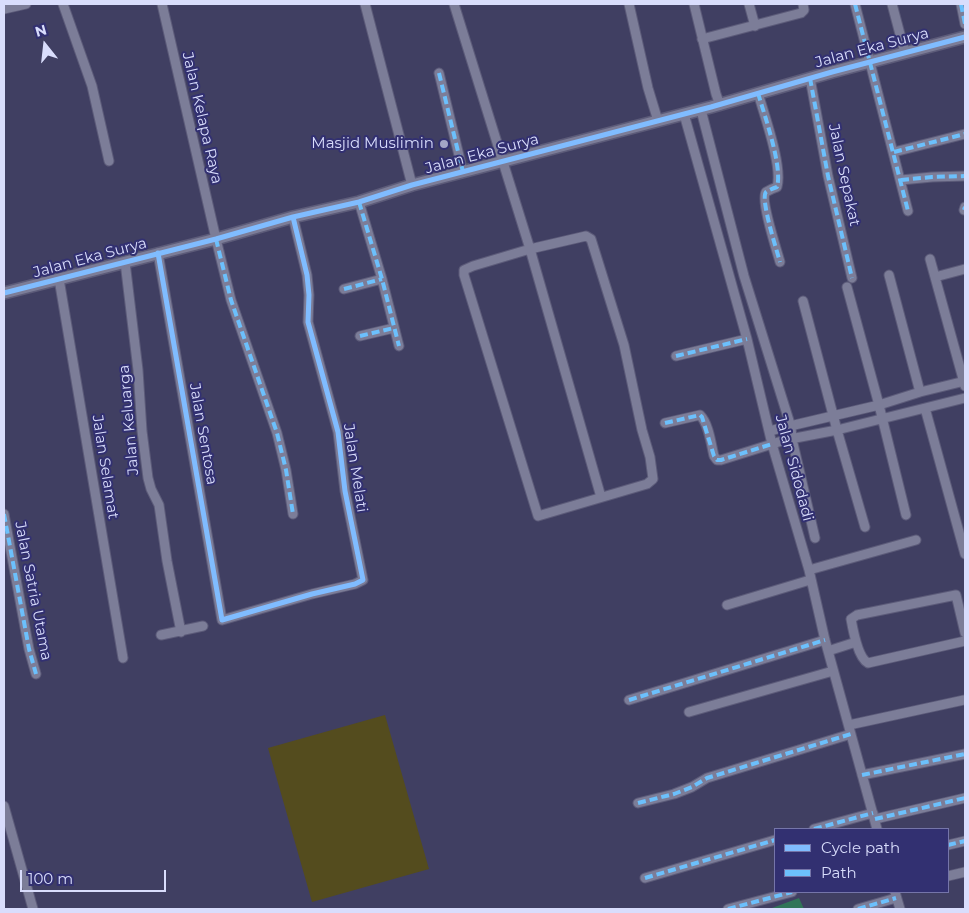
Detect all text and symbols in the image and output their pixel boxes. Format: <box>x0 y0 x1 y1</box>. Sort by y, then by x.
north arrow <box>20 20 70 70</box>
text: N <box>33 20 49 41</box>
street label: Jalan Eka Surya <box>813 24 931 72</box>
street label: Jalan Kelapa Raya <box>178 50 226 186</box>
street label: Jalan Sepakat <box>824 122 864 228</box>
street label: Jalan Eka Surya <box>423 130 541 178</box>
place label: Masjid Muslimin <box>311 135 434 153</box>
marker: Masjid Muslimin <box>438 138 450 150</box>
street label: Jalan Eka Surya <box>31 234 149 282</box>
street label: Jalan Keluarga <box>115 364 143 476</box>
street label: Jalan Sentosa <box>185 382 221 486</box>
street label: Jalan Sidodadi <box>771 413 817 523</box>
street label: Jalan Selamat <box>88 414 122 520</box>
street label: Jalan Melati <box>339 422 371 514</box>
street label: Jalan Satria Utama <box>11 520 55 662</box>
legend <box>774 828 949 893</box>
text: Cycle path <box>821 838 900 857</box>
scale bar <box>22 860 169 892</box>
text: Path <box>821 863 857 882</box>
text: 100 m <box>28 869 73 888</box>

